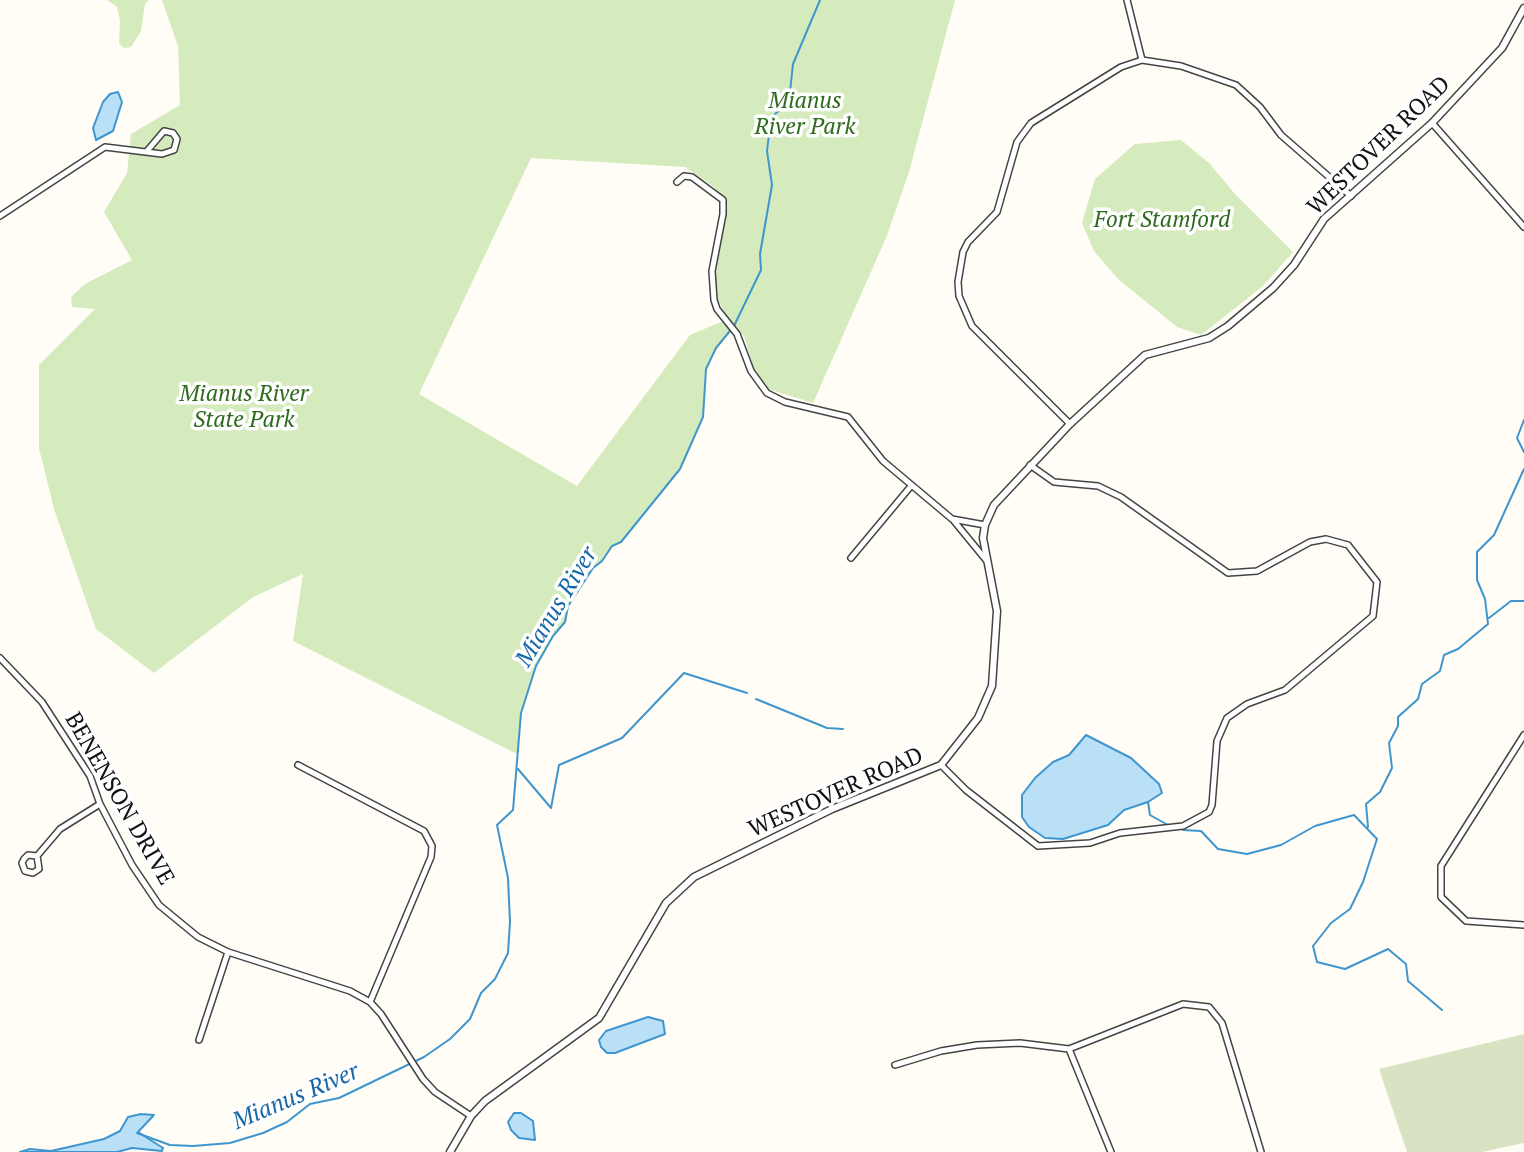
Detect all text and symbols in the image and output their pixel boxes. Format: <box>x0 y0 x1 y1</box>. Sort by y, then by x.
street label: WESTOVER ROAD <box>1302 71 1456 221</box>
park label: Mianus River Park <box>754 87 856 141</box>
park label: Fort Stamford <box>1094 206 1230 234</box>
park label: Mianus River State Park <box>180 380 308 434</box>
water label: Mianus River <box>510 542 604 672</box>
street label: BENENSON DRIVE <box>58 708 180 890</box>
street label: WESTOVER ROAD <box>745 742 927 844</box>
water label: Mianus River <box>228 1057 364 1137</box>

